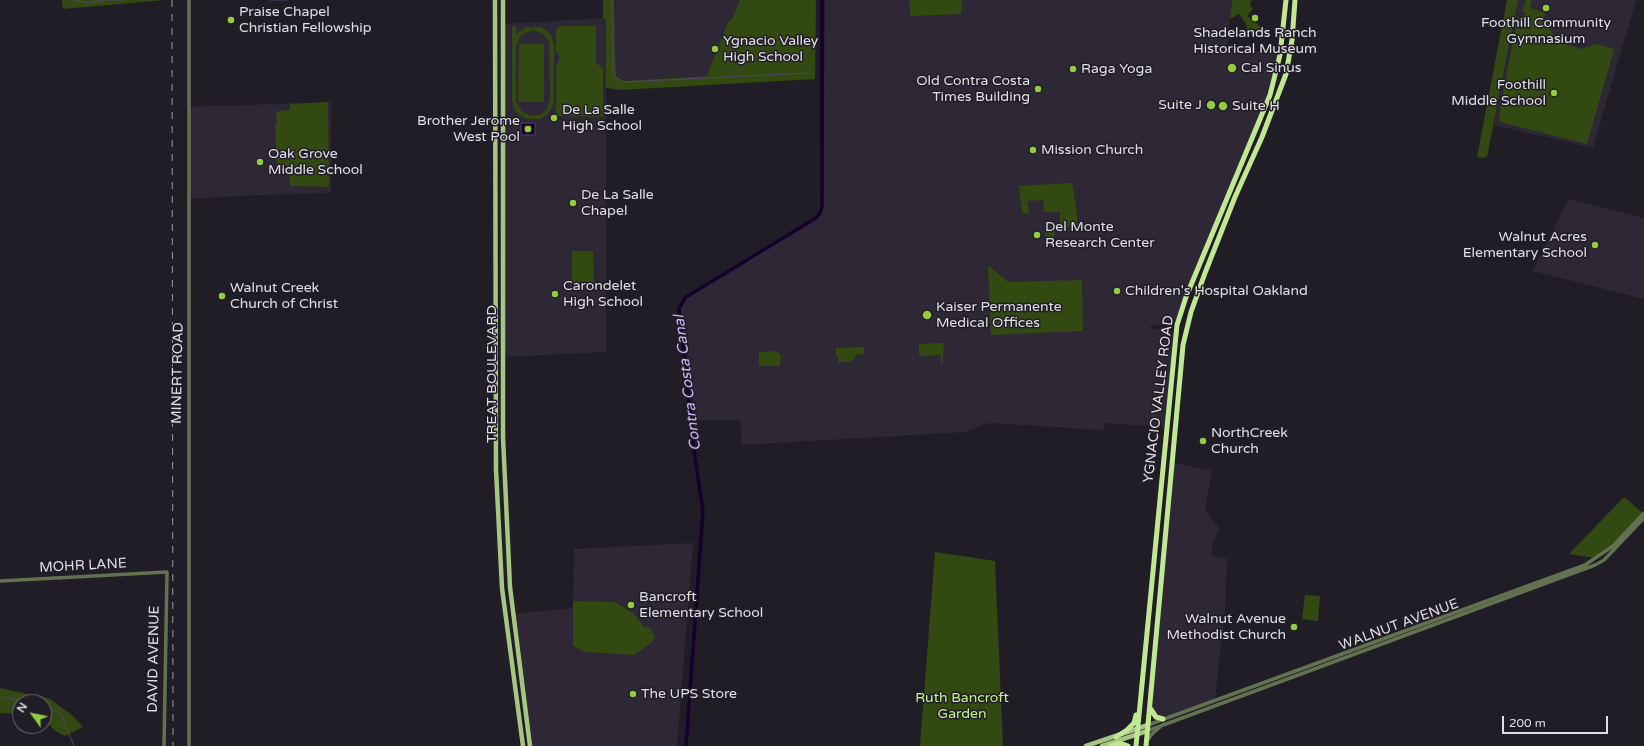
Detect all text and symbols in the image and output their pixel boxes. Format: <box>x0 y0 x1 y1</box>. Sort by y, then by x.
marker: Foothill Community Gymnasium <box>1541 3 1551 13</box>
place label: Praise Chapel Christian Fellowship <box>239 4 372 36</box>
marker: Shadelands Ranch Historical Museum <box>1250 13 1260 23</box>
marker: Praise Chapel Christian Fellowship <box>226 15 236 25</box>
place label: Foothill Community Gymnasium <box>1481 15 1611 48</box>
place label: Shadelands Ranch Historical Museum <box>1193 25 1317 58</box>
place label: Ygnacio Valley High School <box>723 33 818 66</box>
marker: Ygnacio Valley High School <box>710 44 720 54</box>
place label: Cal Sinus <box>1241 60 1301 76</box>
place label: Raga Yoga <box>1081 61 1152 77</box>
marker: Cal Sinus <box>1226 62 1238 74</box>
marker: Raga Yoga <box>1068 64 1078 74</box>
place label: Old Contra Costa Times Building <box>916 73 1030 106</box>
place label: Foothill Middle School <box>1451 77 1546 110</box>
marker: Old Contra Costa Times Building <box>1033 84 1043 94</box>
marker: Foothill Middle School <box>1549 88 1559 98</box>
place label: Suite J <box>1158 97 1202 113</box>
place label: Suite H <box>1232 98 1280 114</box>
marker: Suite J <box>1205 99 1217 111</box>
marker: Suite H <box>1217 100 1229 112</box>
place label: De La Salle High School <box>562 102 642 134</box>
place label: Brother Jerome West Pool <box>417 113 520 146</box>
marker: De La Salle High School <box>549 113 559 123</box>
marker: Brother Jerome West Pool <box>523 124 533 134</box>
place label: Mission Church <box>1041 142 1143 158</box>
marker: Mission Church <box>1028 145 1038 155</box>
place label: Oak Grove Middle School <box>268 146 363 178</box>
marker: Oak Grove Middle School <box>255 157 265 167</box>
place label: De La Salle Chapel <box>581 187 654 220</box>
marker: De La Salle Chapel <box>568 198 578 208</box>
place label: Del Monte Research Center <box>1045 219 1155 252</box>
place label: Walnut Acres Elementary School <box>1463 229 1587 262</box>
marker: Del Monte Research Center <box>1032 230 1042 240</box>
marker: Walnut Acres Elementary School <box>1590 240 1600 250</box>
place label: Carondelet High School <box>563 278 643 310</box>
place label: Walnut Creek Church of Christ <box>230 280 338 312</box>
place label: Children's Hospital Oakland <box>1125 283 1308 299</box>
marker: Children's Hospital Oakland <box>1112 286 1122 296</box>
marker: Carondelet High School <box>550 289 560 299</box>
marker: Walnut Creek Church of Christ <box>217 291 227 301</box>
place label: Kaiser Permanente Medical Offices <box>936 299 1062 332</box>
street label: TREAT BOULEVARD <box>484 305 500 443</box>
marker: Kaiser Permanente Medical Offices <box>921 309 933 321</box>
water label: Contra Costa Canal <box>671 314 705 452</box>
street label: YGNACIO VALLEY ROAD <box>1140 314 1178 484</box>
street label: MINERT ROAD <box>169 322 187 424</box>
place label: NorthCreek Church <box>1211 425 1288 458</box>
marker: NorthCreek Church <box>1198 436 1208 446</box>
street label: MOHR LANE <box>39 555 127 577</box>
place label: Bancroft Elementary School <box>639 589 763 622</box>
street label: WALNUT AVENUE <box>1337 596 1461 654</box>
marker: Bancroft Elementary School <box>626 600 636 610</box>
street label: DAVID AVENUE <box>145 605 163 713</box>
place label: Walnut Avenue Methodist Church <box>1167 611 1286 644</box>
marker: Walnut Avenue Methodist Church <box>1289 622 1299 632</box>
place label: The UPS Store <box>641 686 737 702</box>
marker: The UPS Store <box>628 689 638 699</box>
park label: Ruth Bancroft Garden <box>915 690 1009 722</box>
north arrow <box>12 694 52 734</box>
text: N <box>14 700 30 715</box>
scale bar <box>1504 708 1610 734</box>
text: 200 m <box>1509 716 1546 730</box>

